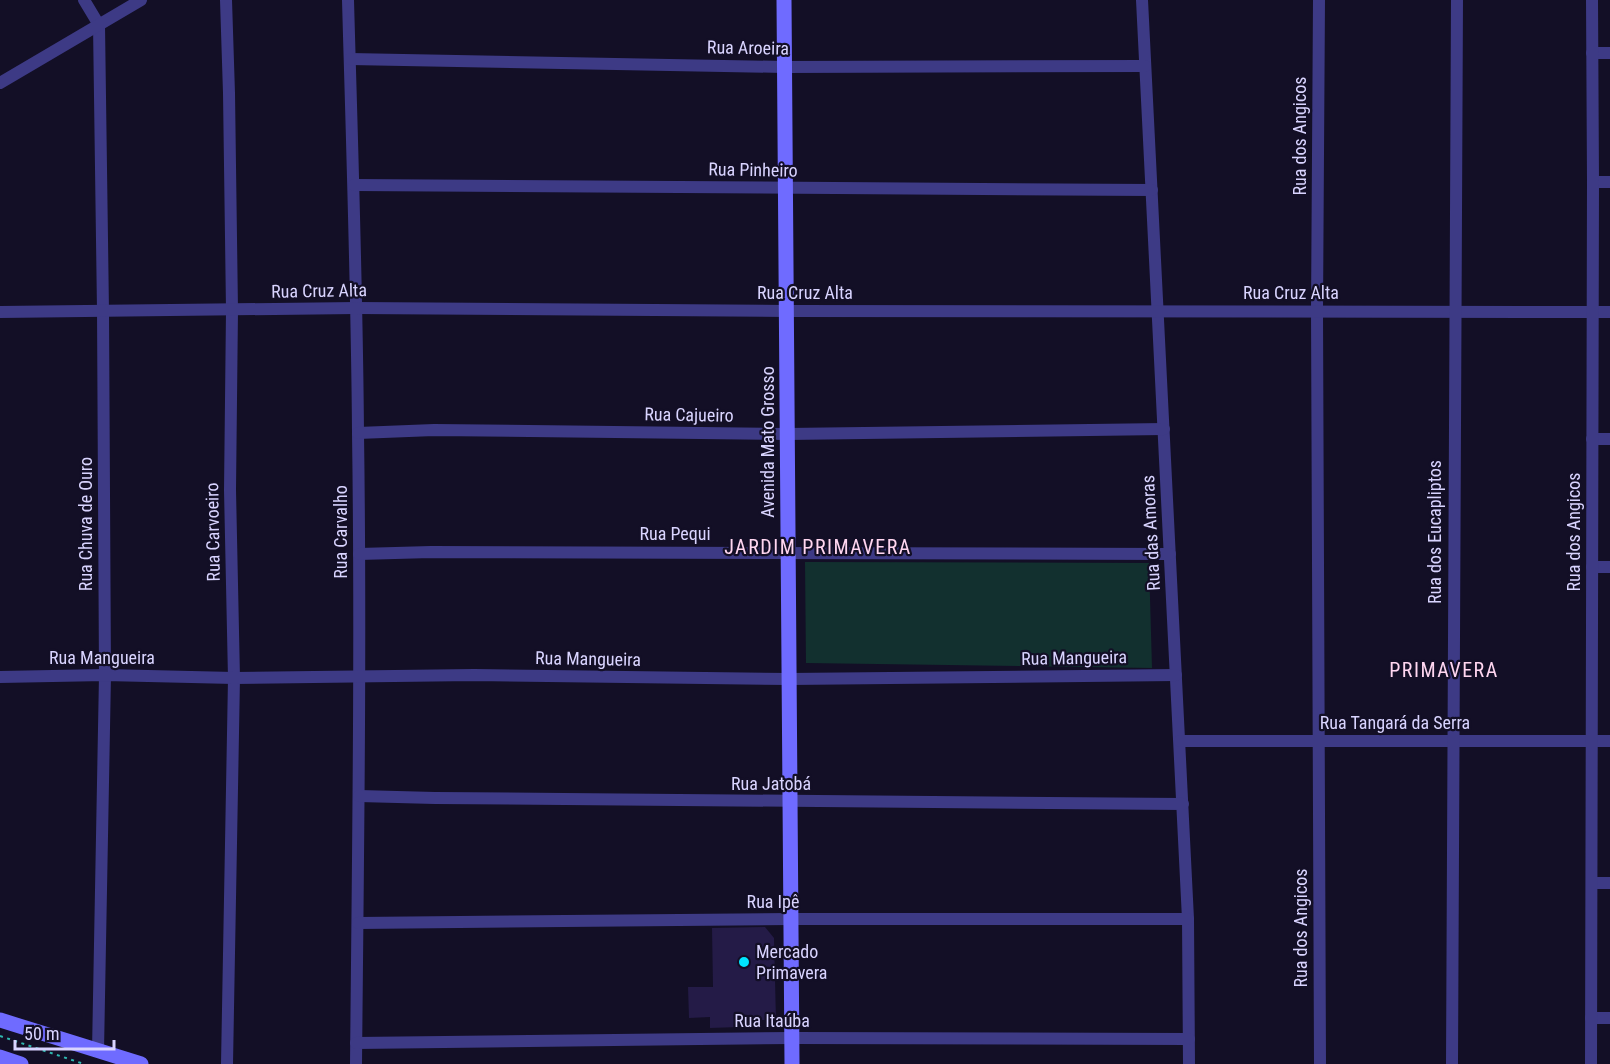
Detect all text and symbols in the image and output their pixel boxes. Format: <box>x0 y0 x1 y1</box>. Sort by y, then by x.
street label: Rua Aroeira <box>707 36 789 59</box>
street label: Rua dos Angicos <box>1289 77 1310 195</box>
street label: Rua Pinheiro <box>708 158 798 181</box>
street label: Rua Cruz Alta <box>271 279 367 302</box>
street label: Rua Cruz Alta <box>757 282 853 303</box>
street label: Rua Cruz Alta <box>1243 282 1339 303</box>
street label: Avenida Mato Grosso <box>757 366 778 518</box>
street label: Rua Cajueiro <box>644 403 734 426</box>
street label: Rua Chuva de Ouro <box>75 457 96 591</box>
street label: Rua dos Eucapliptos <box>1424 460 1445 604</box>
street label: Rua dos Angicos <box>1563 473 1584 591</box>
street label: Rua das Amoras <box>1137 475 1164 591</box>
street label: Rua Carvoeiro <box>201 482 224 582</box>
street label: Rua Carvalho <box>330 485 351 579</box>
street label: Rua Pequi <box>639 523 711 544</box>
district label: JARDIM PRIMAVERA <box>724 535 912 559</box>
street label: Rua Mangueira <box>1021 646 1127 669</box>
street label: Rua Mangueira <box>49 647 155 668</box>
street label: Rua Mangueira <box>535 647 641 670</box>
district label: PRIMAVERA <box>1389 658 1499 682</box>
street label: Rua Tangará da Serra <box>1320 712 1470 733</box>
street label: Rua Jatobá <box>731 773 811 794</box>
street label: Rua dos Angicos <box>1290 869 1311 987</box>
street label: Rua Ipê <box>747 891 799 912</box>
place label: Mercado Primavera <box>756 941 827 983</box>
marker: Mercado Primavera <box>737 955 751 969</box>
street label: Rua Itaúba <box>734 1010 810 1031</box>
scale bar <box>15 1013 114 1051</box>
text: 50 m <box>24 1023 59 1044</box>

